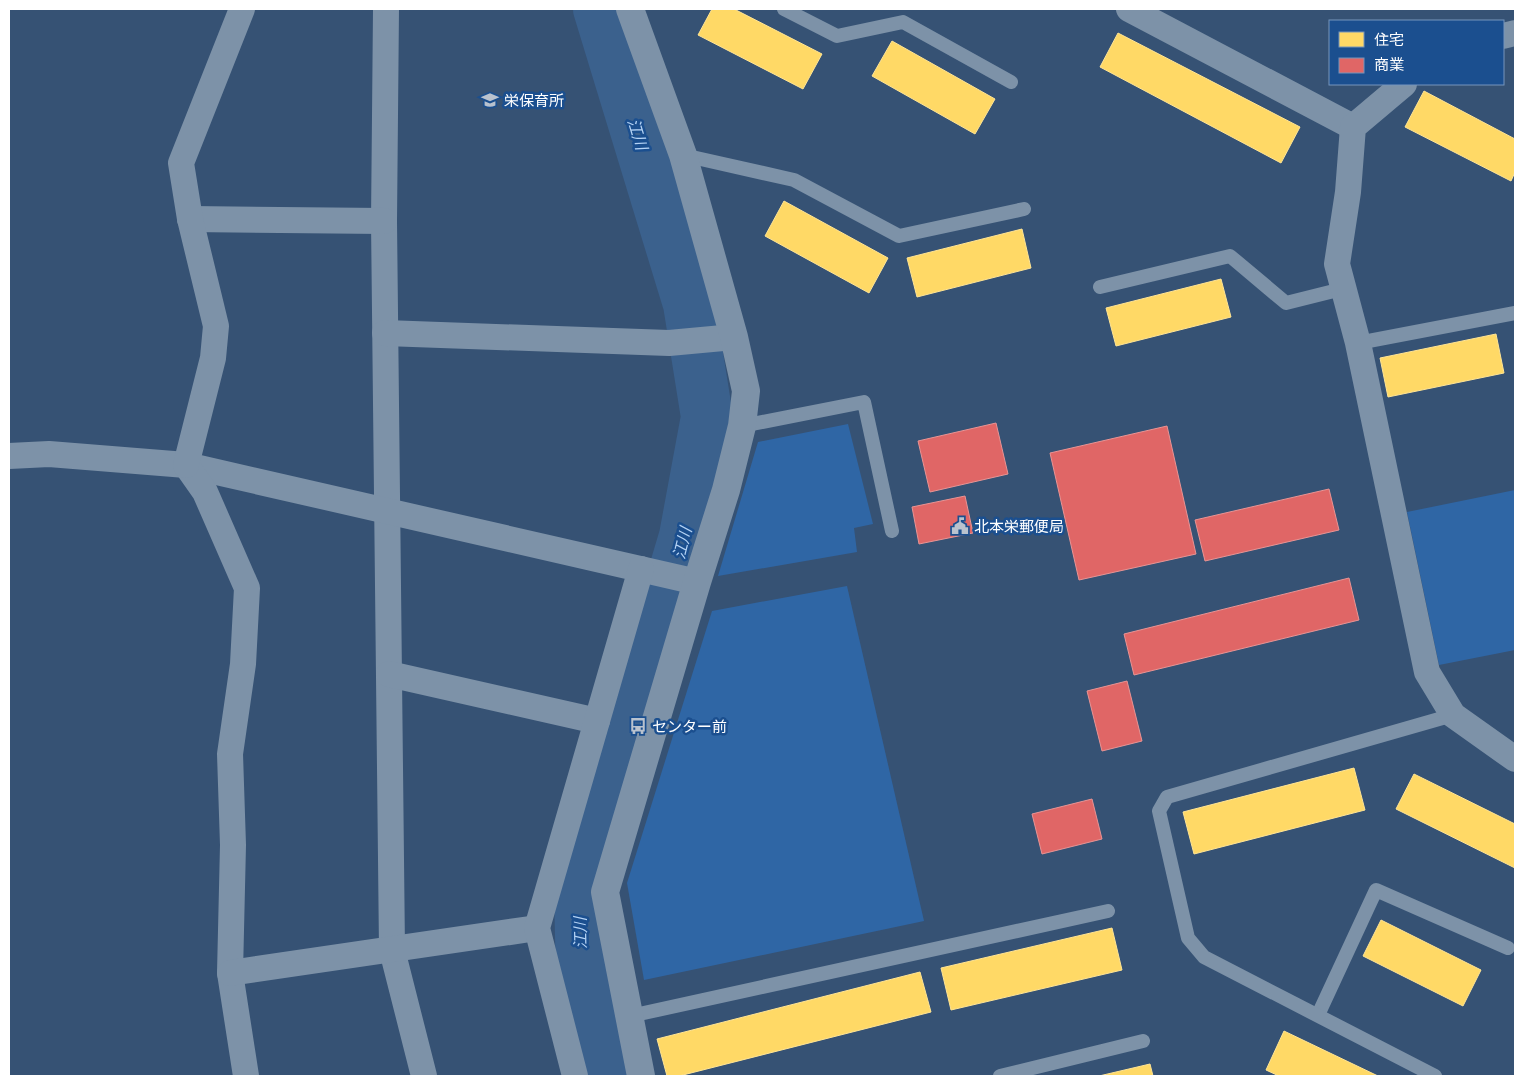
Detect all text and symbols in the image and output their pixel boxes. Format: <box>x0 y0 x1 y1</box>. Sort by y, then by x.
legend <box>1329 20 1504 85</box>
text: 住宅 <box>1374 30 1404 49</box>
text: 商業 <box>1374 55 1404 74</box>
school or university icon: 栄保育所 <box>480 90 500 110</box>
place label: 栄保育所 <box>504 91 564 110</box>
water label: 江川 <box>624 116 653 154</box>
public building icon: 北本栄郵便局 <box>950 516 970 536</box>
place label: 北本栄郵便局 <box>974 517 1064 536</box>
water label: 江川 <box>668 523 696 561</box>
bus stop icon: センター前 <box>628 716 648 736</box>
place label: センター前 <box>652 717 727 736</box>
water label: 江川 <box>570 915 590 949</box>

